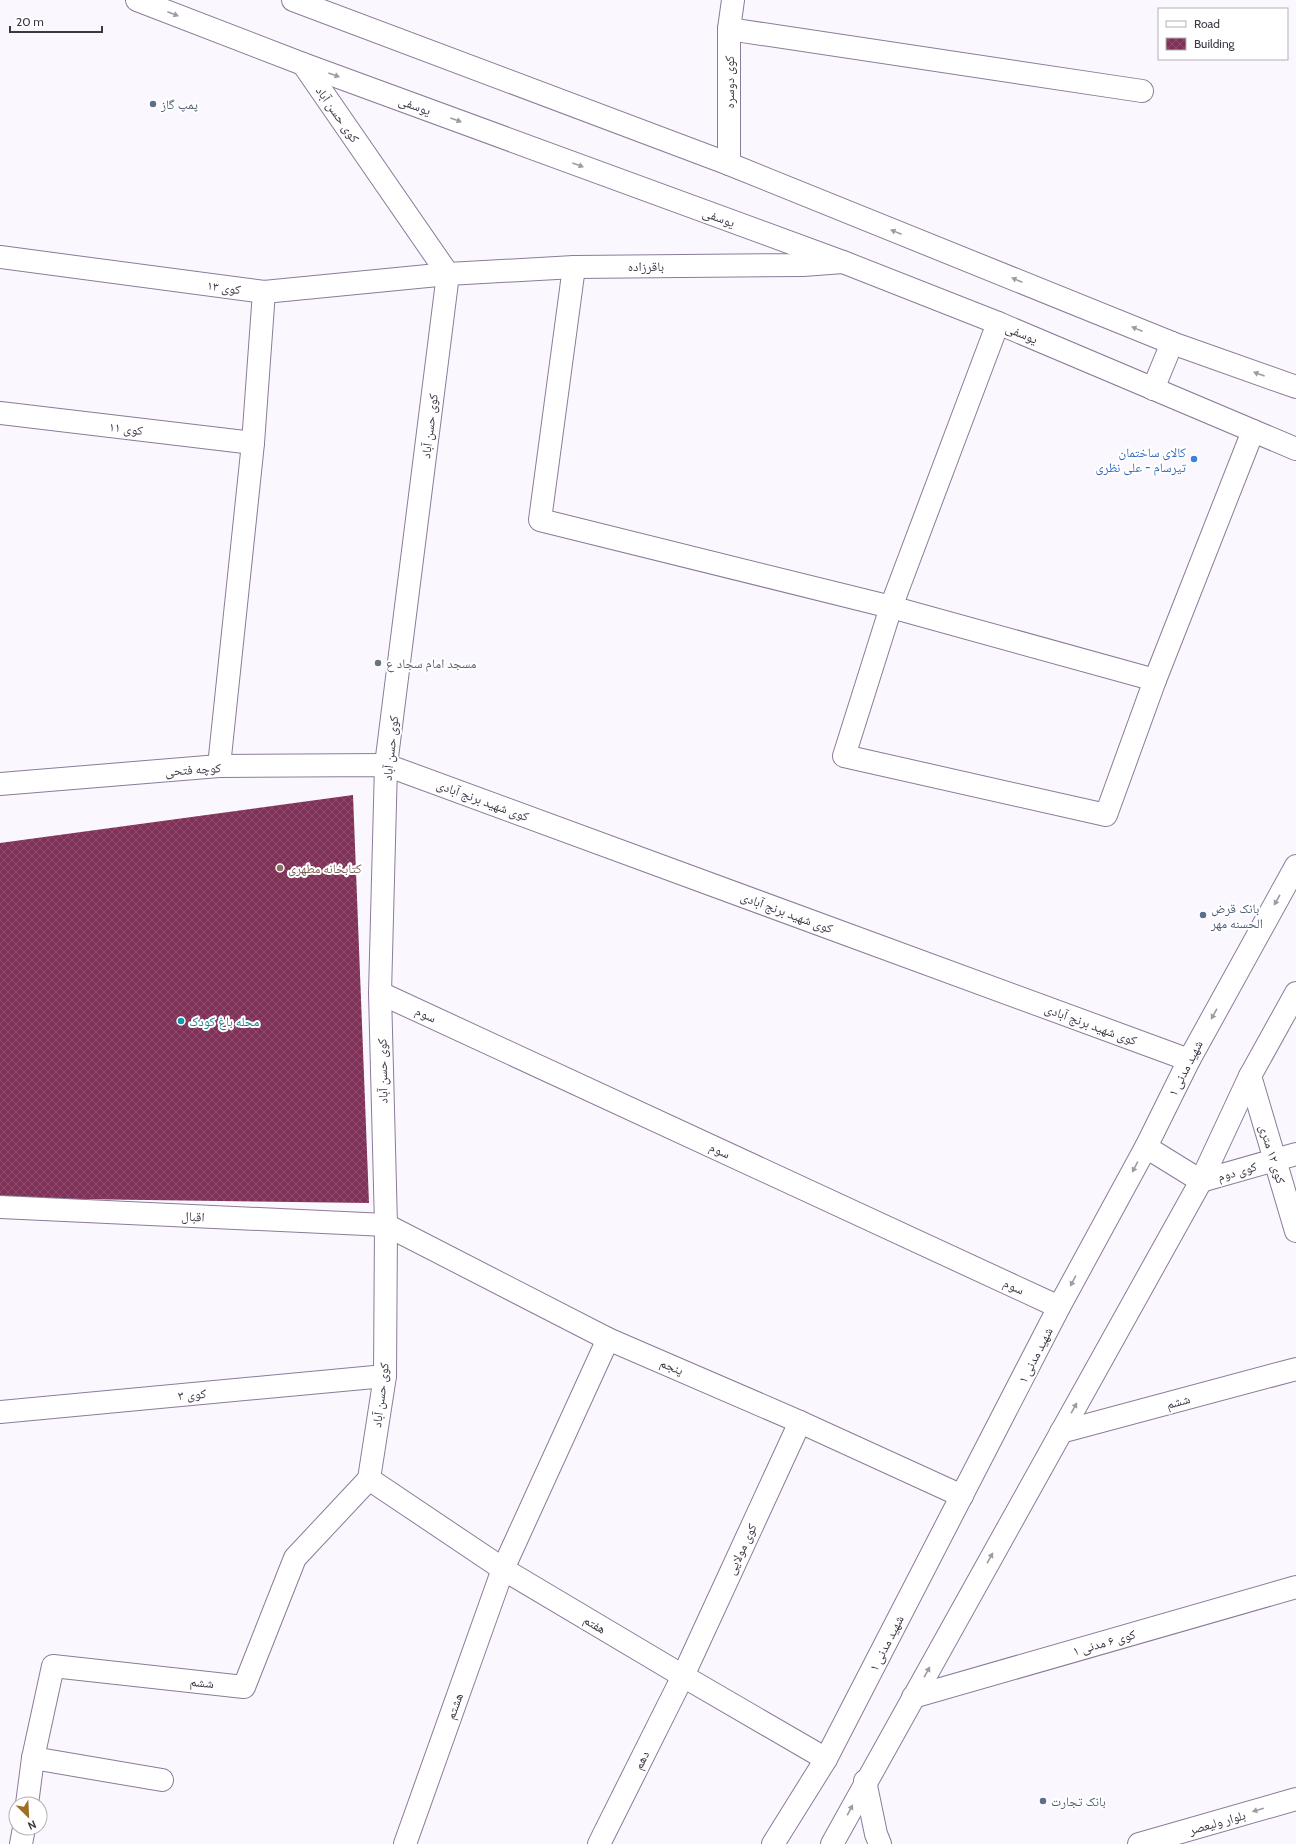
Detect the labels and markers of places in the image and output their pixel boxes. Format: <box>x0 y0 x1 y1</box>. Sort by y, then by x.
place label: پمپ گاز <box>160 96 198 113</box>
marker: پمپ گاز <box>148 99 158 109</box>
place label: کالای ساختمان تیرسام - علی نظری <box>1095 444 1187 476</box>
marker: کالای ساختمان تیرسام - علی نظری <box>1189 454 1199 464</box>
place label: مسجد امام سجاد ع <box>386 655 477 673</box>
marker: مسجد امام سجاد ع <box>373 658 383 668</box>
place label: کتابخانه مطهری <box>288 860 362 877</box>
marker: کتابخانه مطهری <box>275 863 285 873</box>
place label: بانک قرض الحسنه مهر <box>1210 900 1263 932</box>
marker: بانک قرض الحسنه مهر <box>1198 910 1208 920</box>
place label: محله باغ کودک <box>189 1013 260 1031</box>
marker: محله باغ کودک <box>176 1016 186 1026</box>
place label: بانک تجارت <box>1051 1793 1106 1810</box>
marker: بانک تجارت <box>1038 1796 1048 1806</box>

